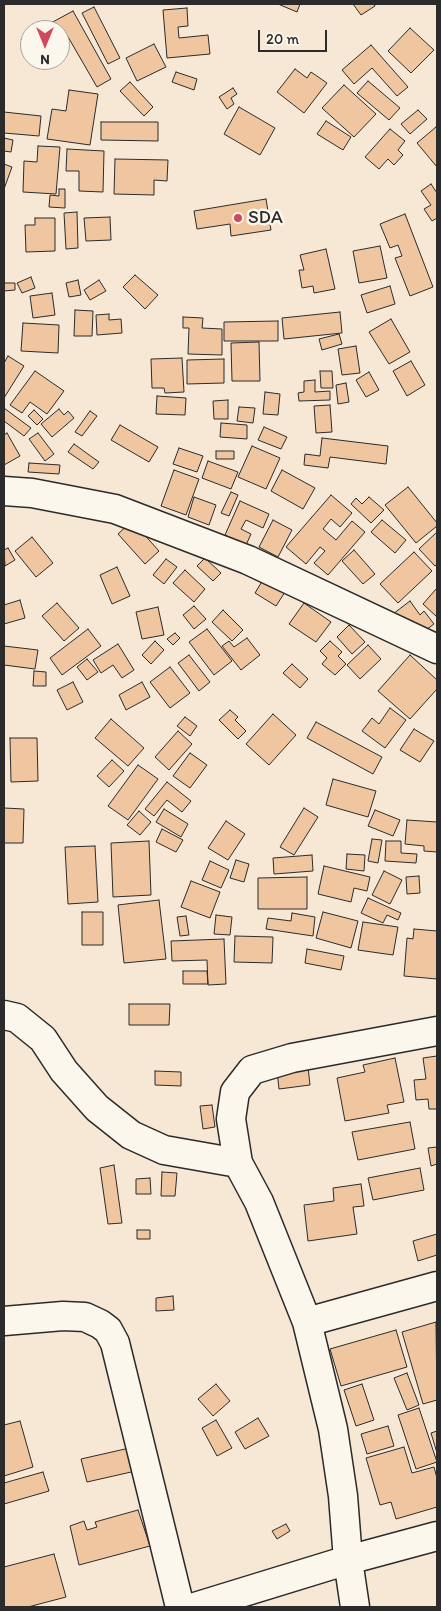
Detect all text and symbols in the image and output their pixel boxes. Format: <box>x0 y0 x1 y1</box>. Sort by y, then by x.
north arrow <box>20 20 70 70</box>
scale bar <box>261 20 330 52</box>
text: 20 m <box>266 30 299 48</box>
text: N <box>40 51 50 68</box>
place label: SDA <box>248 207 283 229</box>
marker: SDA <box>232 212 244 224</box>

